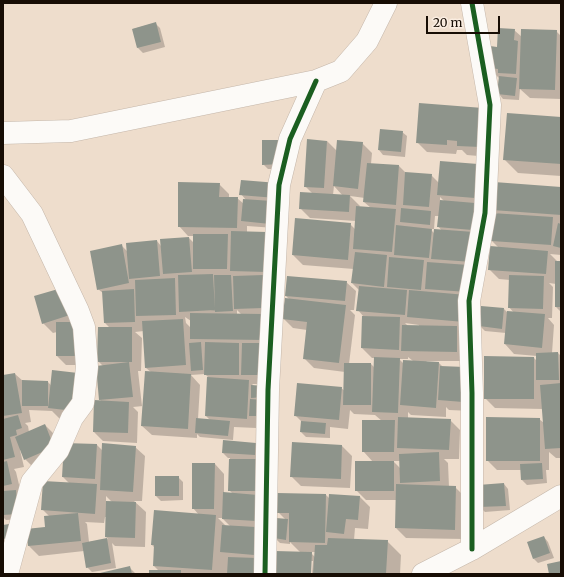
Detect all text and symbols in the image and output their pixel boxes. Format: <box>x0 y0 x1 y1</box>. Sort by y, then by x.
scale bar <box>428 8 502 34</box>
text: 20 m <box>433 15 462 30</box>

